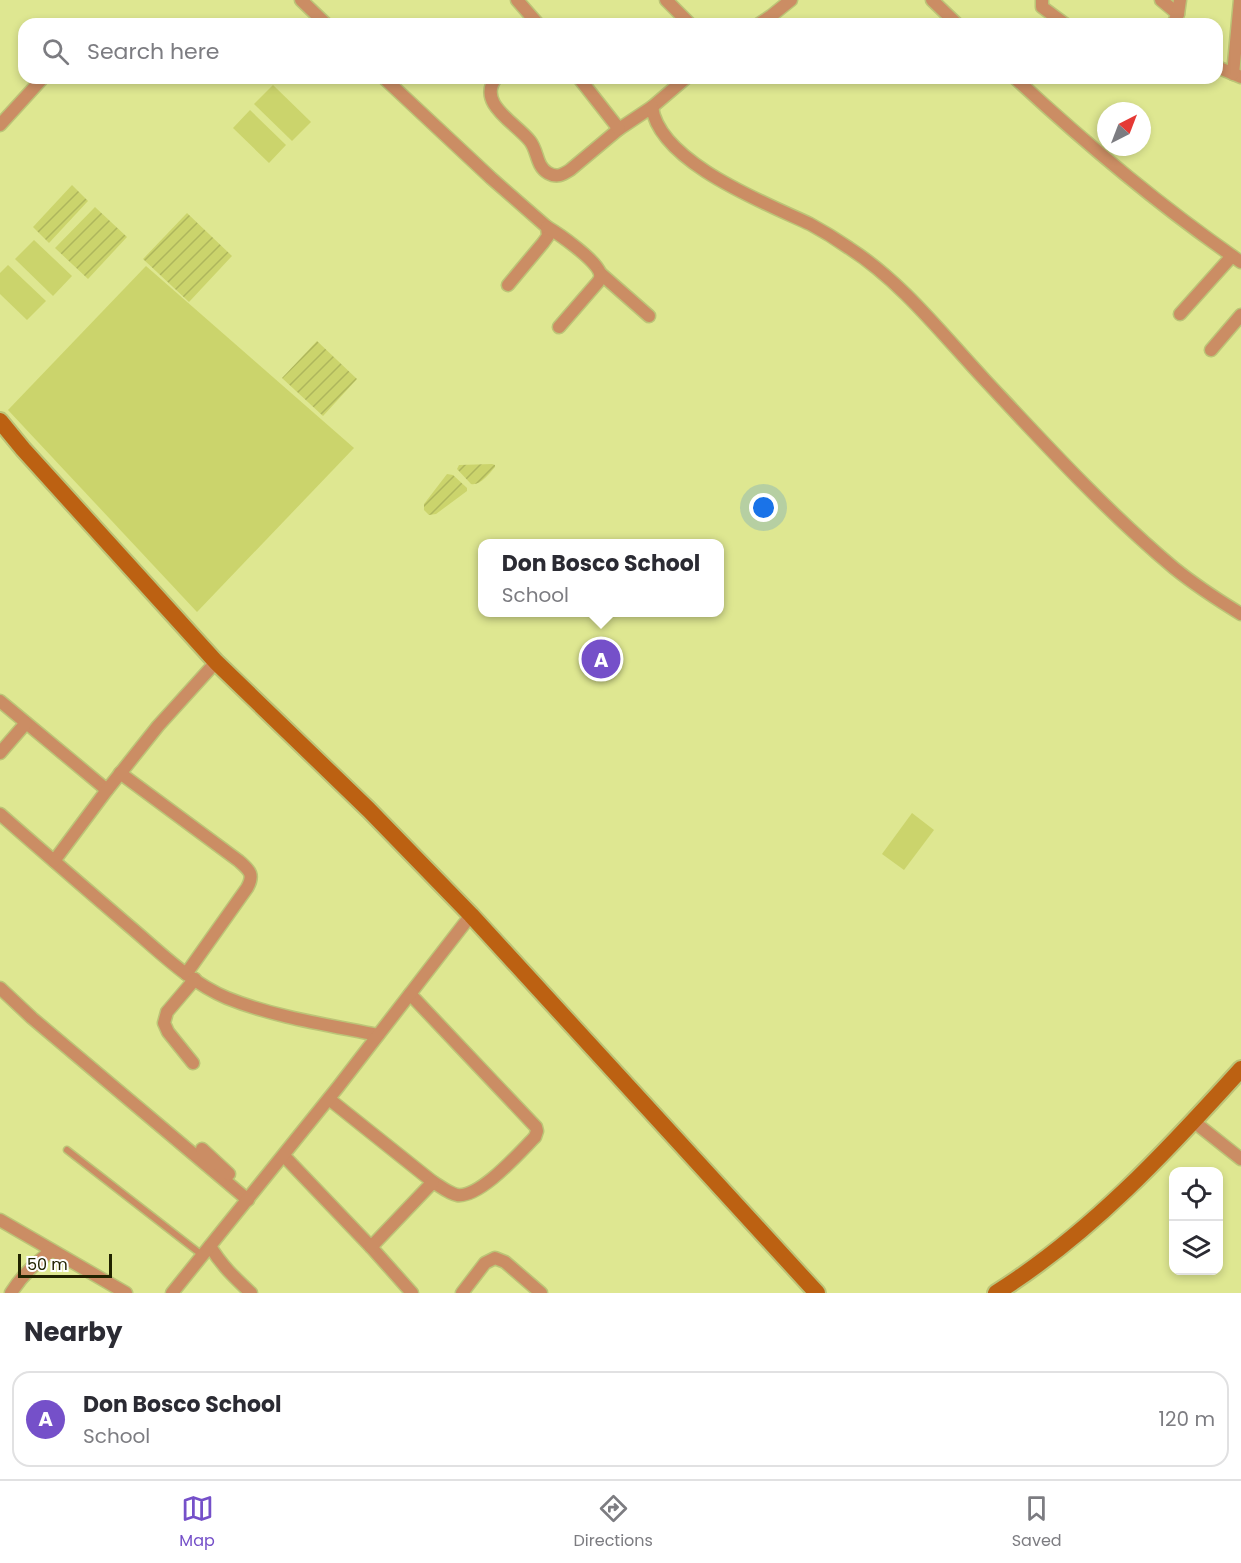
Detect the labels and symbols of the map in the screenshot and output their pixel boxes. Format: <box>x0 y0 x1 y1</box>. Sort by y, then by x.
north arrow <box>1097 102 1151 156</box>
your location <box>749 493 778 522</box>
pin: A <box>582 636 620 682</box>
scale bar <box>18 1251 112 1278</box>

